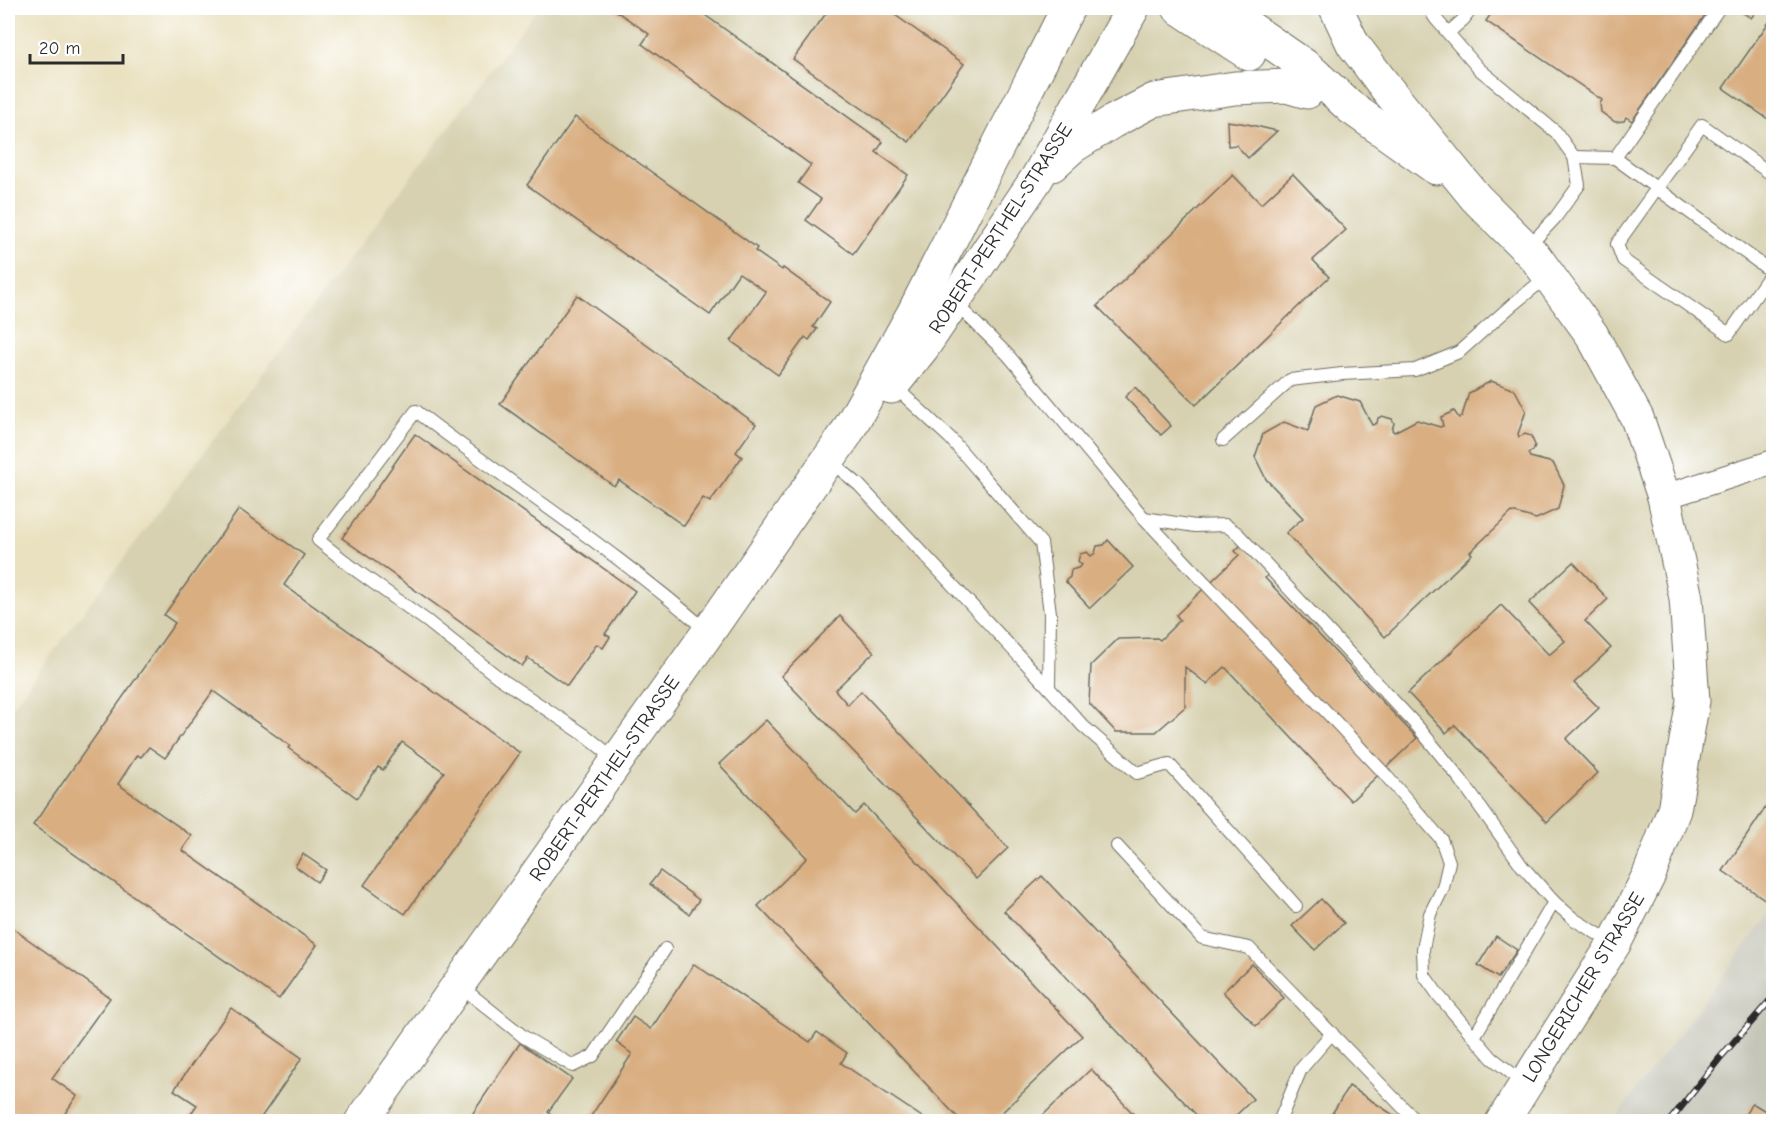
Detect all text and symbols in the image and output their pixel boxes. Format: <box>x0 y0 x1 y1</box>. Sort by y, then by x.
scale bar <box>30 27 123 65</box>
text: 20 m <box>39 38 80 59</box>
street label: ROBERT-PERTHEL-STRASSE <box>924 119 1077 338</box>
street label: ROBERT-PERTHEL-STRASSE <box>524 671 684 886</box>
street label: LONGERICHER STRASSE <box>1518 888 1649 1086</box>

